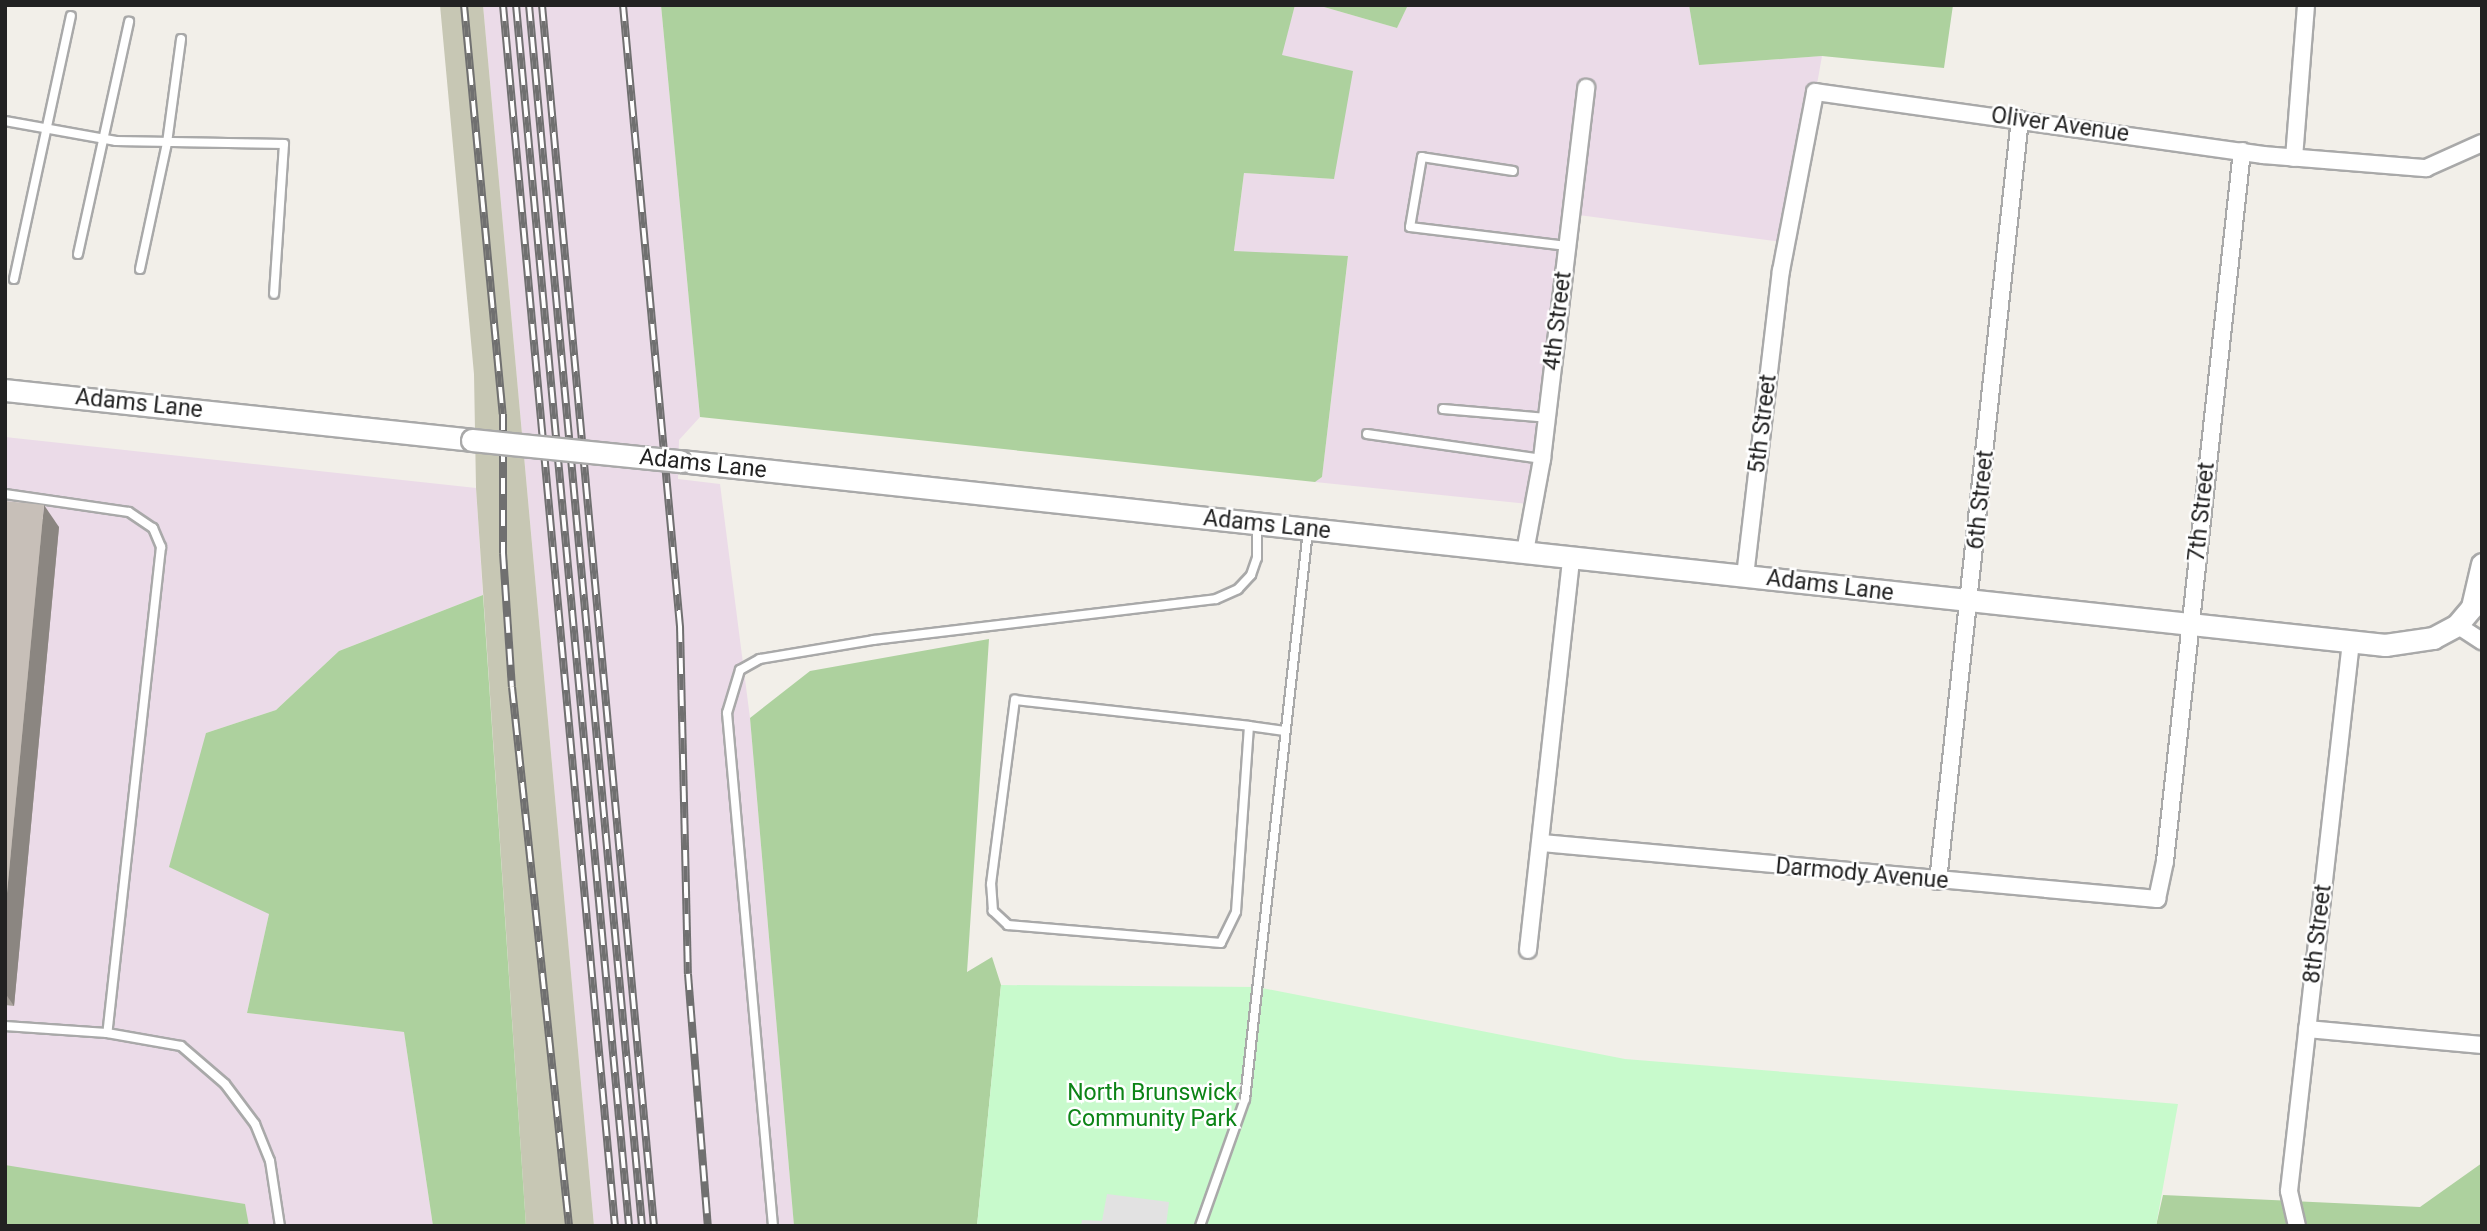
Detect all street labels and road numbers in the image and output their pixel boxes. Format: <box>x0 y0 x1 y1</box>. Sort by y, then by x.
street label: Oliver Avenue <box>1989 102 2131 148</box>
street label: 4th Street <box>1538 270 1578 372</box>
street label: 5th Street <box>1743 373 1783 475</box>
street label: Adams Lane <box>74 384 204 424</box>
street label: Adams Lane <box>638 444 768 484</box>
street label: 6th Street <box>1962 449 2000 551</box>
street label: 7th Street <box>2183 461 2221 563</box>
street label: Adams Lane <box>1202 505 1332 545</box>
street label: Adams Lane <box>1765 565 1895 607</box>
street label: Darmody Avenue <box>1774 853 1950 895</box>
street label: 8th Street <box>2298 883 2338 985</box>

